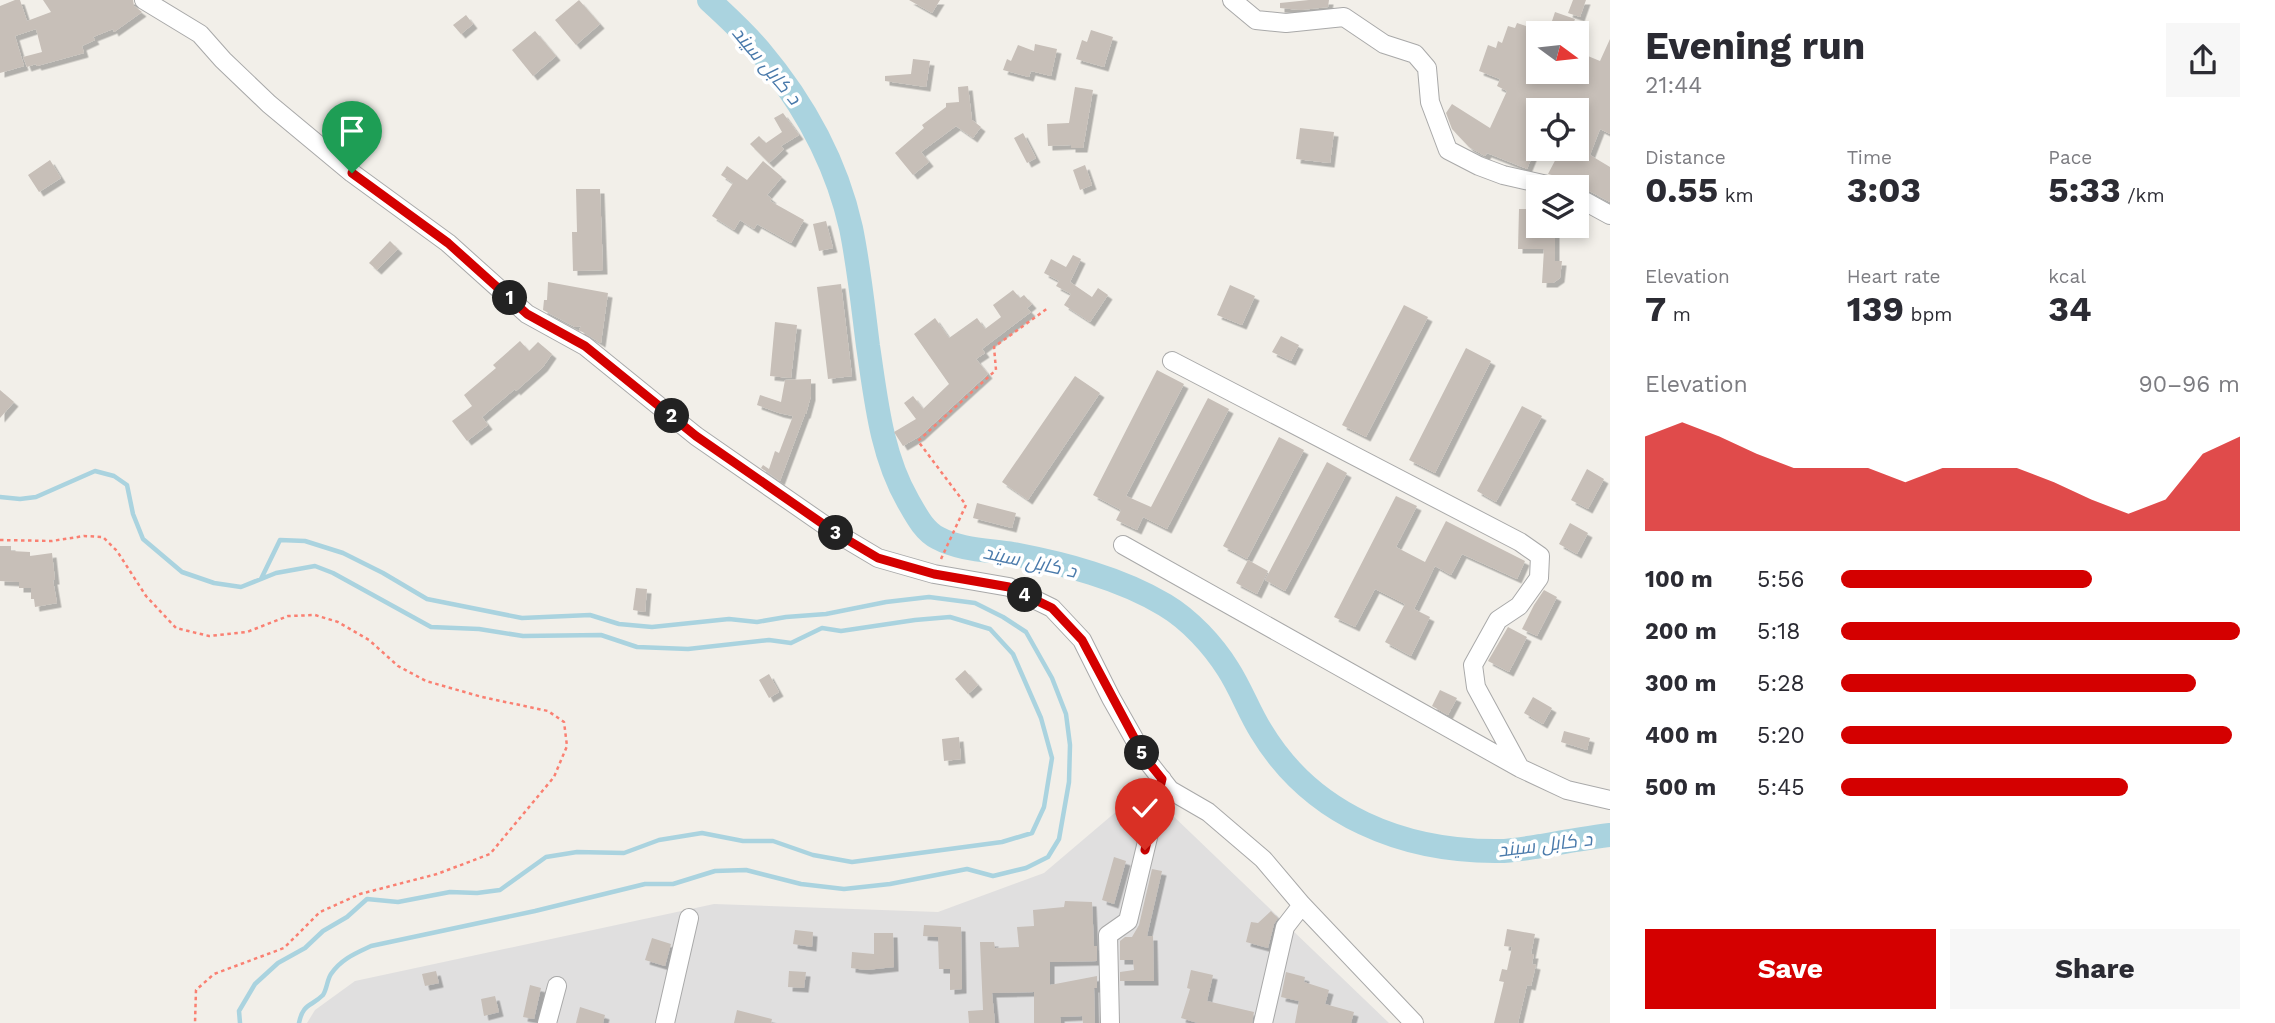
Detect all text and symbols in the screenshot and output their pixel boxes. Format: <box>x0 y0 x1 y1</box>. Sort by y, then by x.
north arrow <box>1526 21 1589 84</box>
map controls <box>1526 21 1589 238</box>
water label: د کابل سيند <box>727 22 806 110</box>
button: share <box>2166 23 2240 97</box>
text: Evening run <box>1645 24 1865 68</box>
text: 21:44 <box>1645 72 1702 99</box>
button: locate <box>1526 98 1589 161</box>
pin <box>322 101 382 173</box>
icon: arrive <box>333 112 371 150</box>
text: Distance <box>1645 146 1726 169</box>
text: Time <box>1847 146 1892 169</box>
text: Pace <box>2048 146 2092 169</box>
text: 0.55 <box>1645 169 1718 211</box>
text: 3:03 <box>1847 169 1921 211</box>
text: 5:33 <box>2048 169 2121 211</box>
button: layers <box>1526 175 1589 238</box>
text: km <box>1718 184 1754 207</box>
text: /km <box>2121 184 2165 207</box>
text: Elevation <box>1645 265 1730 288</box>
text: Heart rate <box>1847 265 1941 288</box>
text: kcal <box>2048 265 2086 288</box>
pin: 1 <box>492 280 528 316</box>
text: 1 <box>505 286 514 309</box>
text: 7 <box>1645 288 1666 330</box>
text: 139 <box>1847 288 1904 330</box>
text: 34 <box>2048 288 2092 330</box>
text: m <box>1666 303 1691 326</box>
text: bpm <box>1904 303 1952 326</box>
text: Elevation <box>1645 371 1748 398</box>
text: 90–96 m <box>2139 371 2240 398</box>
pin: 2 <box>654 398 690 434</box>
text: 2 <box>666 404 677 427</box>
pin: 3 <box>818 516 854 550</box>
text: 3 <box>830 521 841 544</box>
water label: د کابل سيند <box>981 540 1079 583</box>
text: 100 m <box>1645 566 1713 593</box>
text: 5:56 <box>1757 566 1805 593</box>
pin: 4 <box>1007 578 1042 612</box>
text: 4 <box>1018 583 1031 606</box>
text: 200 m <box>1645 618 1717 645</box>
text: 5:18 <box>1757 618 1800 645</box>
text: 300 m <box>1645 670 1716 697</box>
text: 5:28 <box>1757 670 1805 697</box>
text: 400 m <box>1645 722 1718 749</box>
text: 5:20 <box>1757 722 1805 749</box>
pin: 5 <box>1124 736 1160 770</box>
text: 5 <box>1136 741 1147 764</box>
text: 500 m <box>1645 774 1716 801</box>
text: 5:45 <box>1757 774 1805 801</box>
pin <box>1115 778 1175 850</box>
icon: check <box>1126 789 1164 827</box>
water label: د کابل سيند <box>1497 827 1594 862</box>
button: Save <box>1645 929 1936 1009</box>
button: Share <box>1950 929 2240 1009</box>

